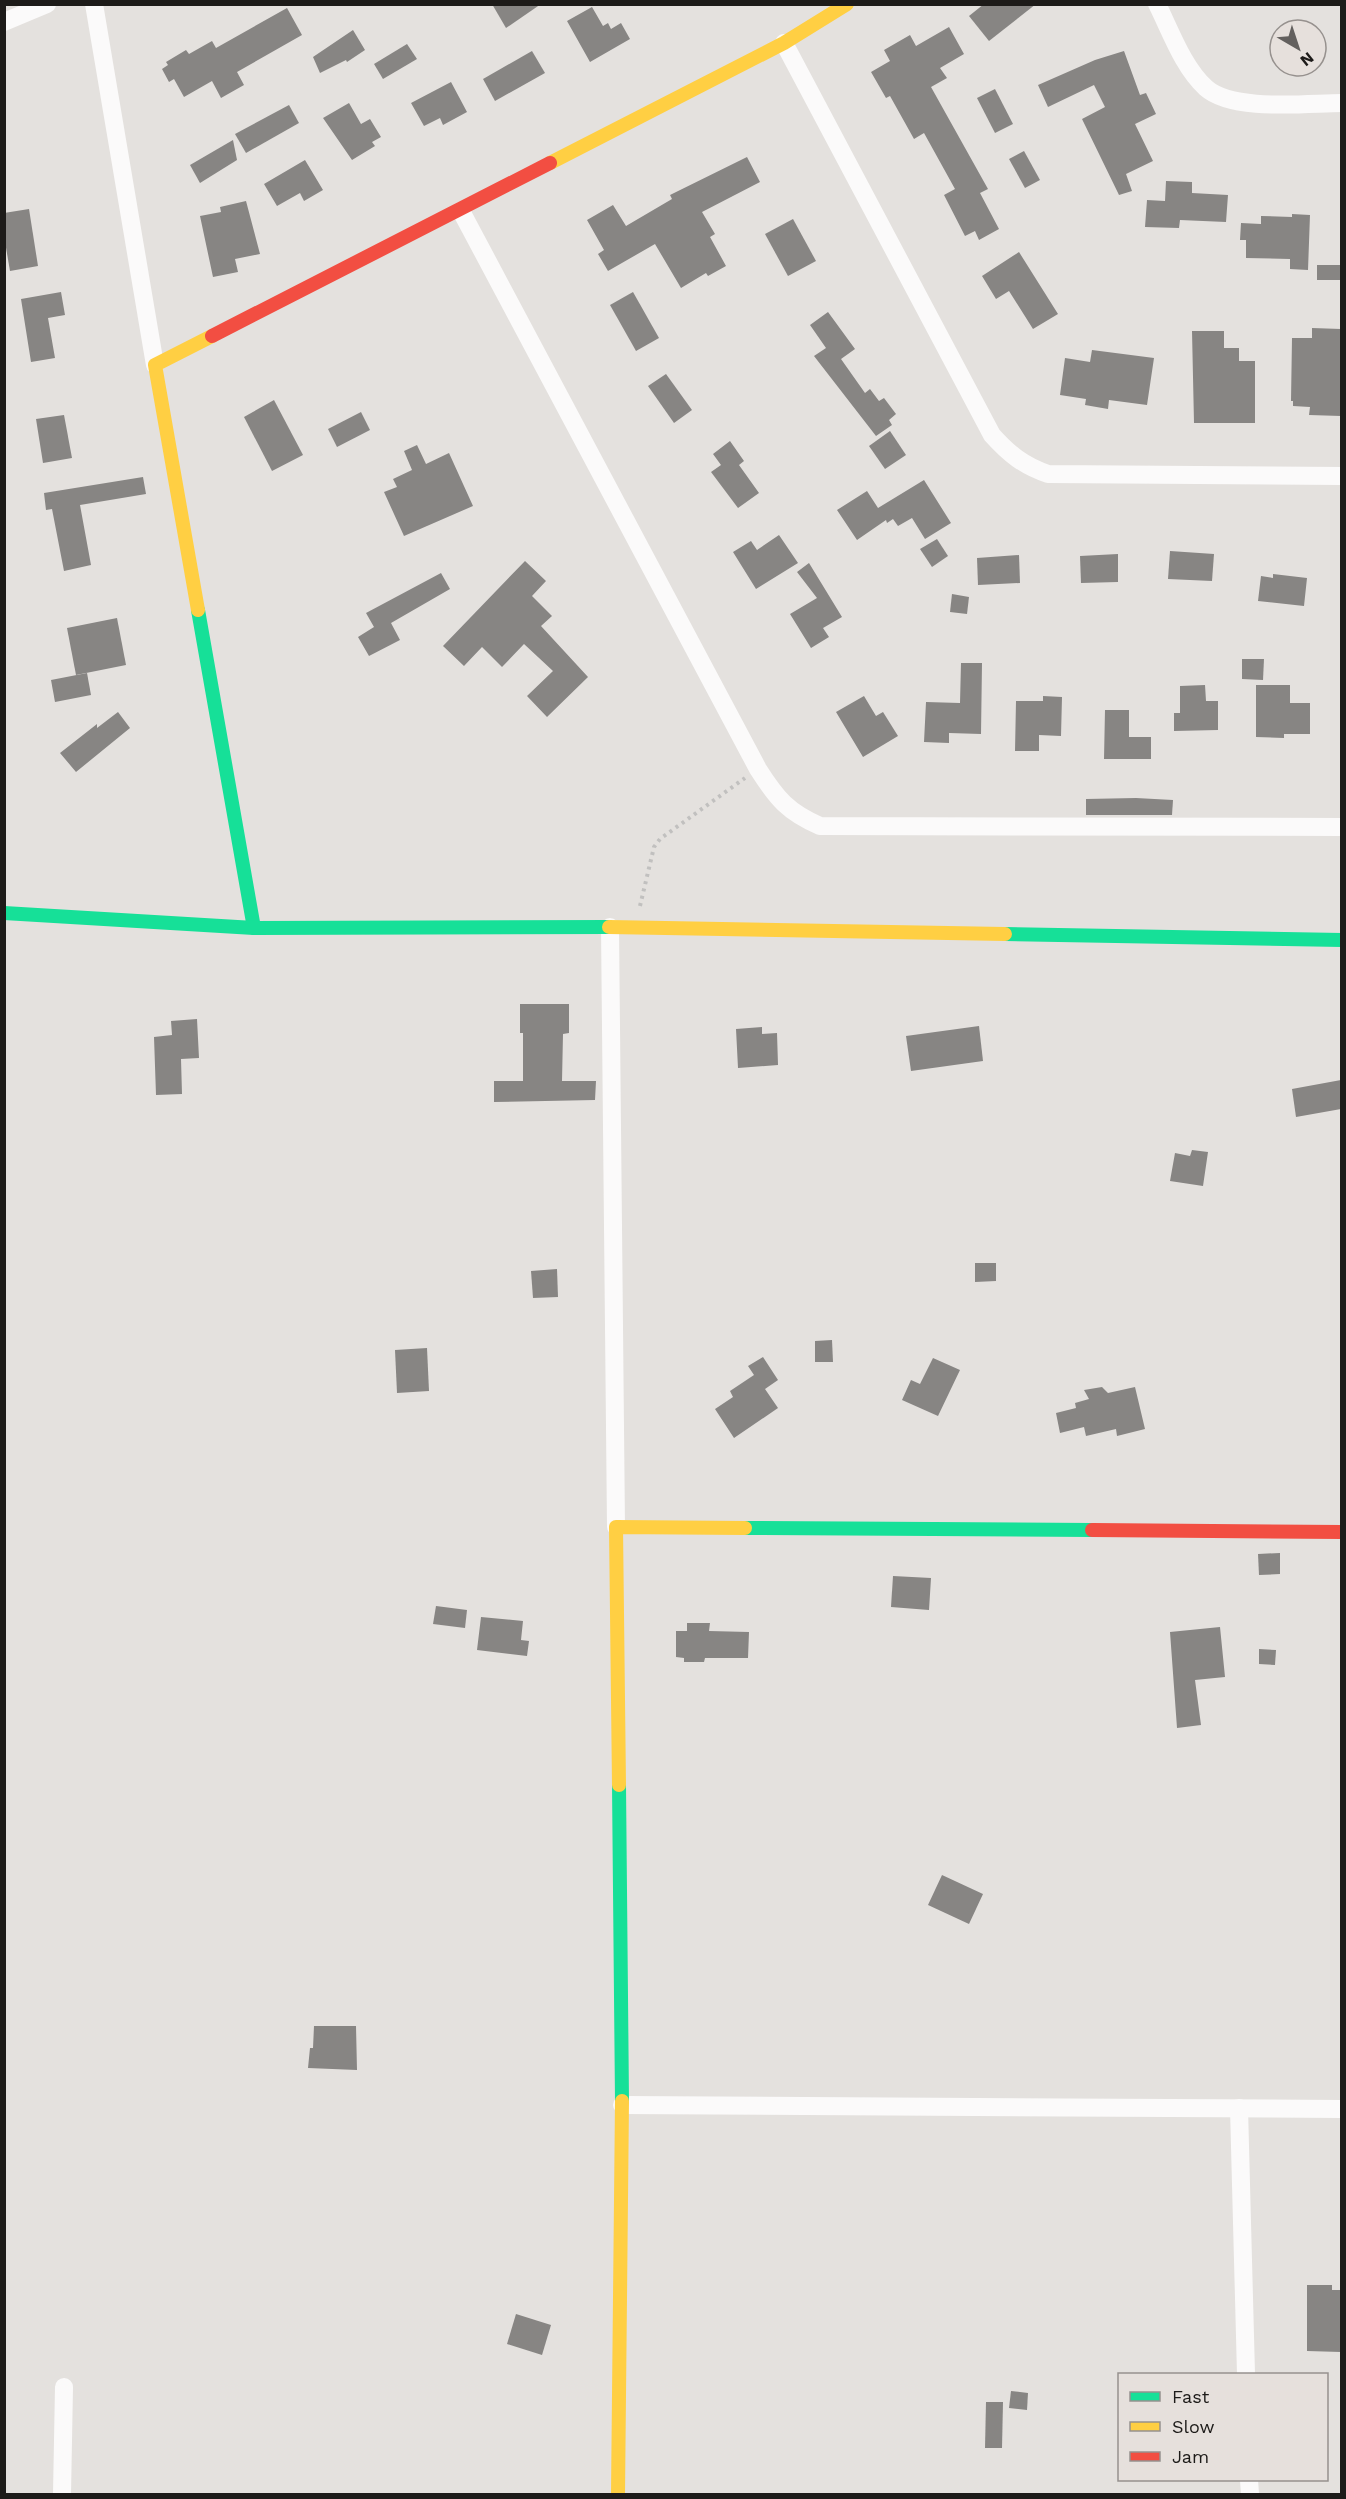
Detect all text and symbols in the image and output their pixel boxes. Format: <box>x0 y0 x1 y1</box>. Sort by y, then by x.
north arrow <box>1268 18 1328 78</box>
text: N <box>1297 48 1318 70</box>
legend <box>1118 2373 1328 2481</box>
text: Fast <box>1172 2386 1210 2407</box>
text: Slow <box>1172 2416 1215 2437</box>
text: Jam <box>1172 2446 1209 2467</box>

